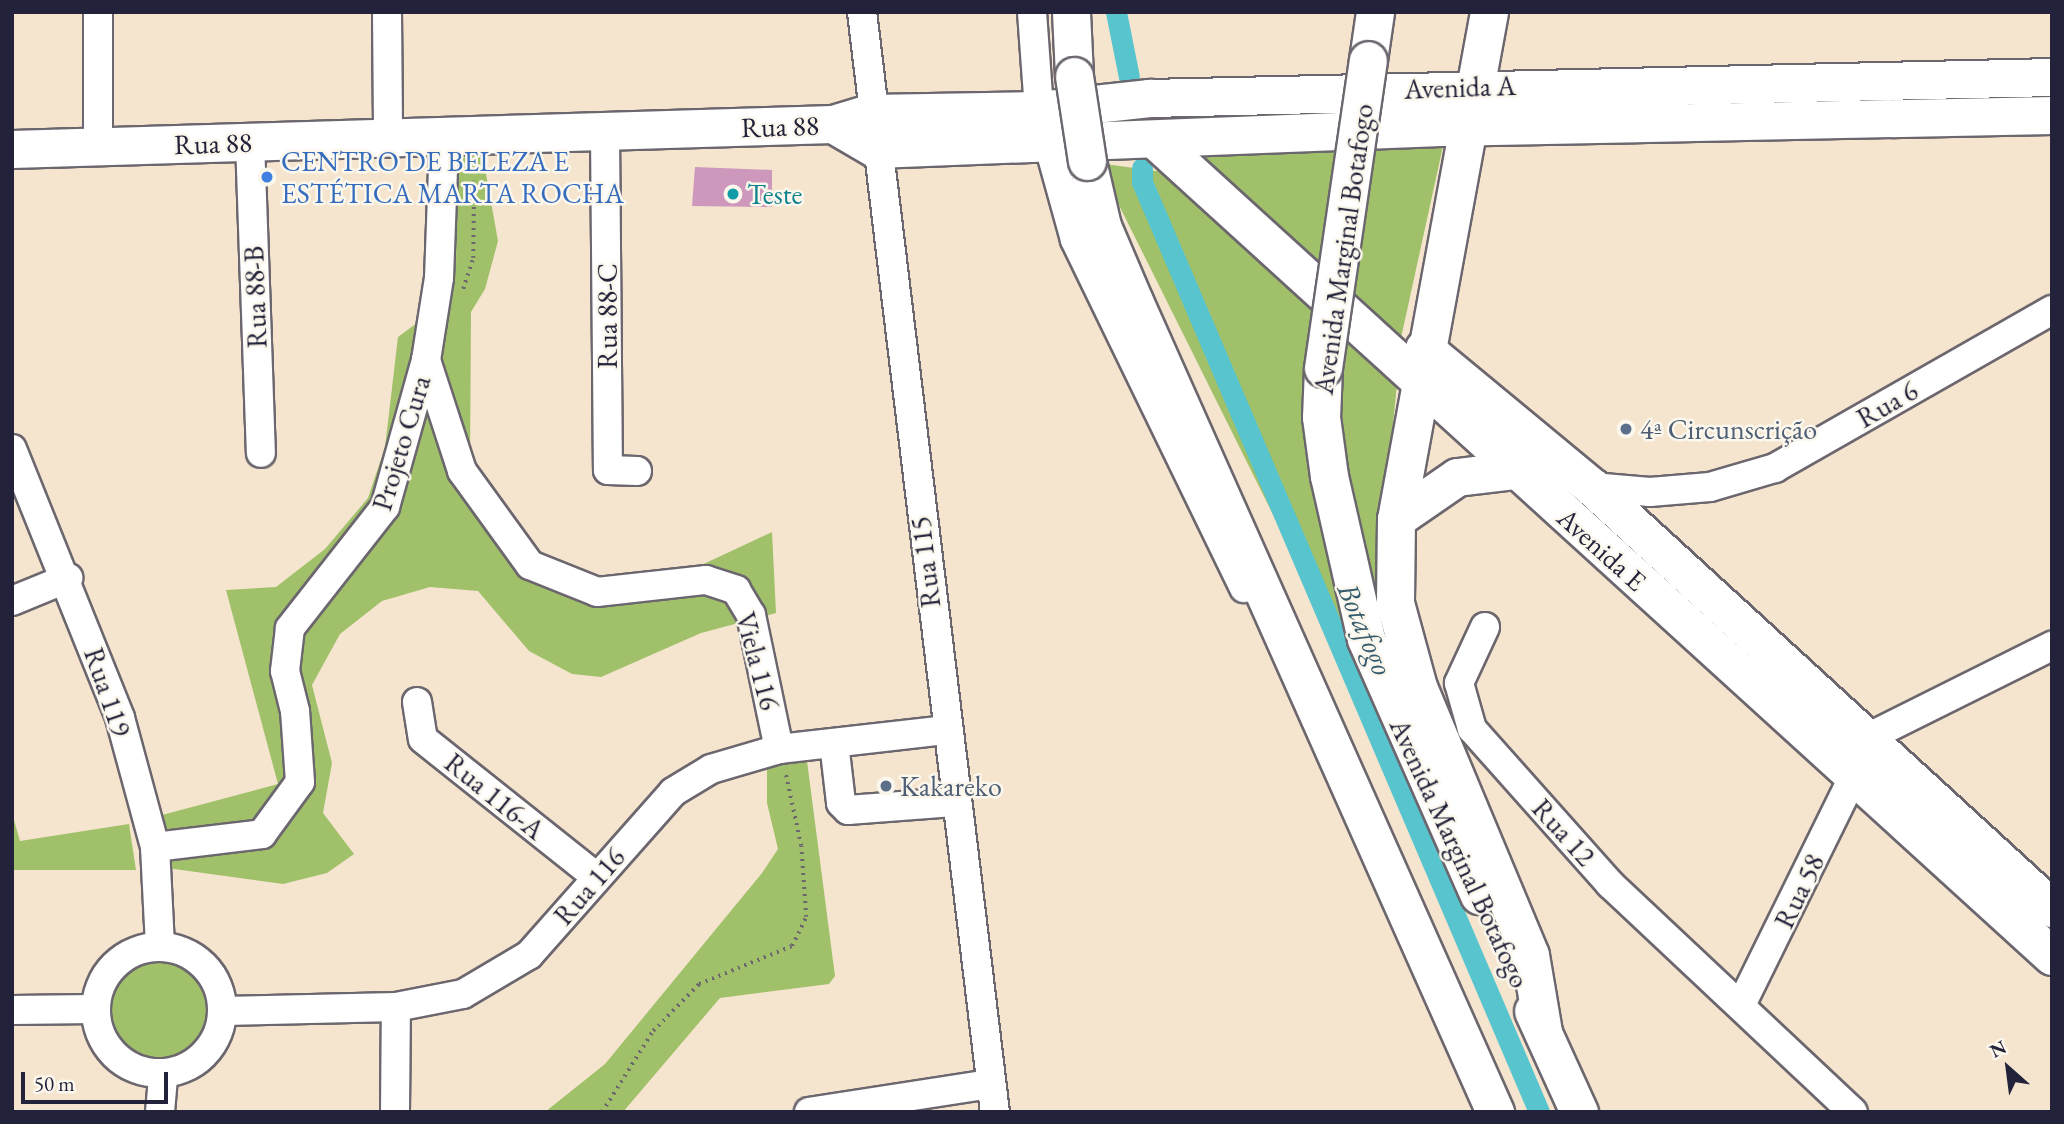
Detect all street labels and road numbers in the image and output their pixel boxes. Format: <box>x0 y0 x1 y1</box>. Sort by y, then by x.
street label: Avenida A <box>1404 68 1516 106</box>
street label: Avenida Marginal Botafogo <box>1306 101 1380 397</box>
street label: Rua 88 <box>740 108 820 144</box>
street label: Rua 88 <box>173 125 253 161</box>
street label: Rua 88-B <box>236 245 274 349</box>
street label: Rua 88-C <box>590 263 624 369</box>
street label: Projeto Cura <box>365 371 437 515</box>
street label: Rua 6 <box>1850 373 1924 435</box>
street label: Avenida E <box>1551 500 1653 598</box>
street label: Rua 115 <box>903 514 947 610</box>
street label: Viela 116 <box>729 608 787 714</box>
street label: Rua 119 <box>77 643 139 741</box>
street label: Avenida Marginal Botafogo <box>1383 713 1537 993</box>
street label: Rua 116-A <box>438 746 552 846</box>
street label: Rua 12 <box>1525 792 1603 872</box>
street label: Rua 116 <box>546 840 632 932</box>
street label: Rua 58 <box>1767 848 1831 934</box>

